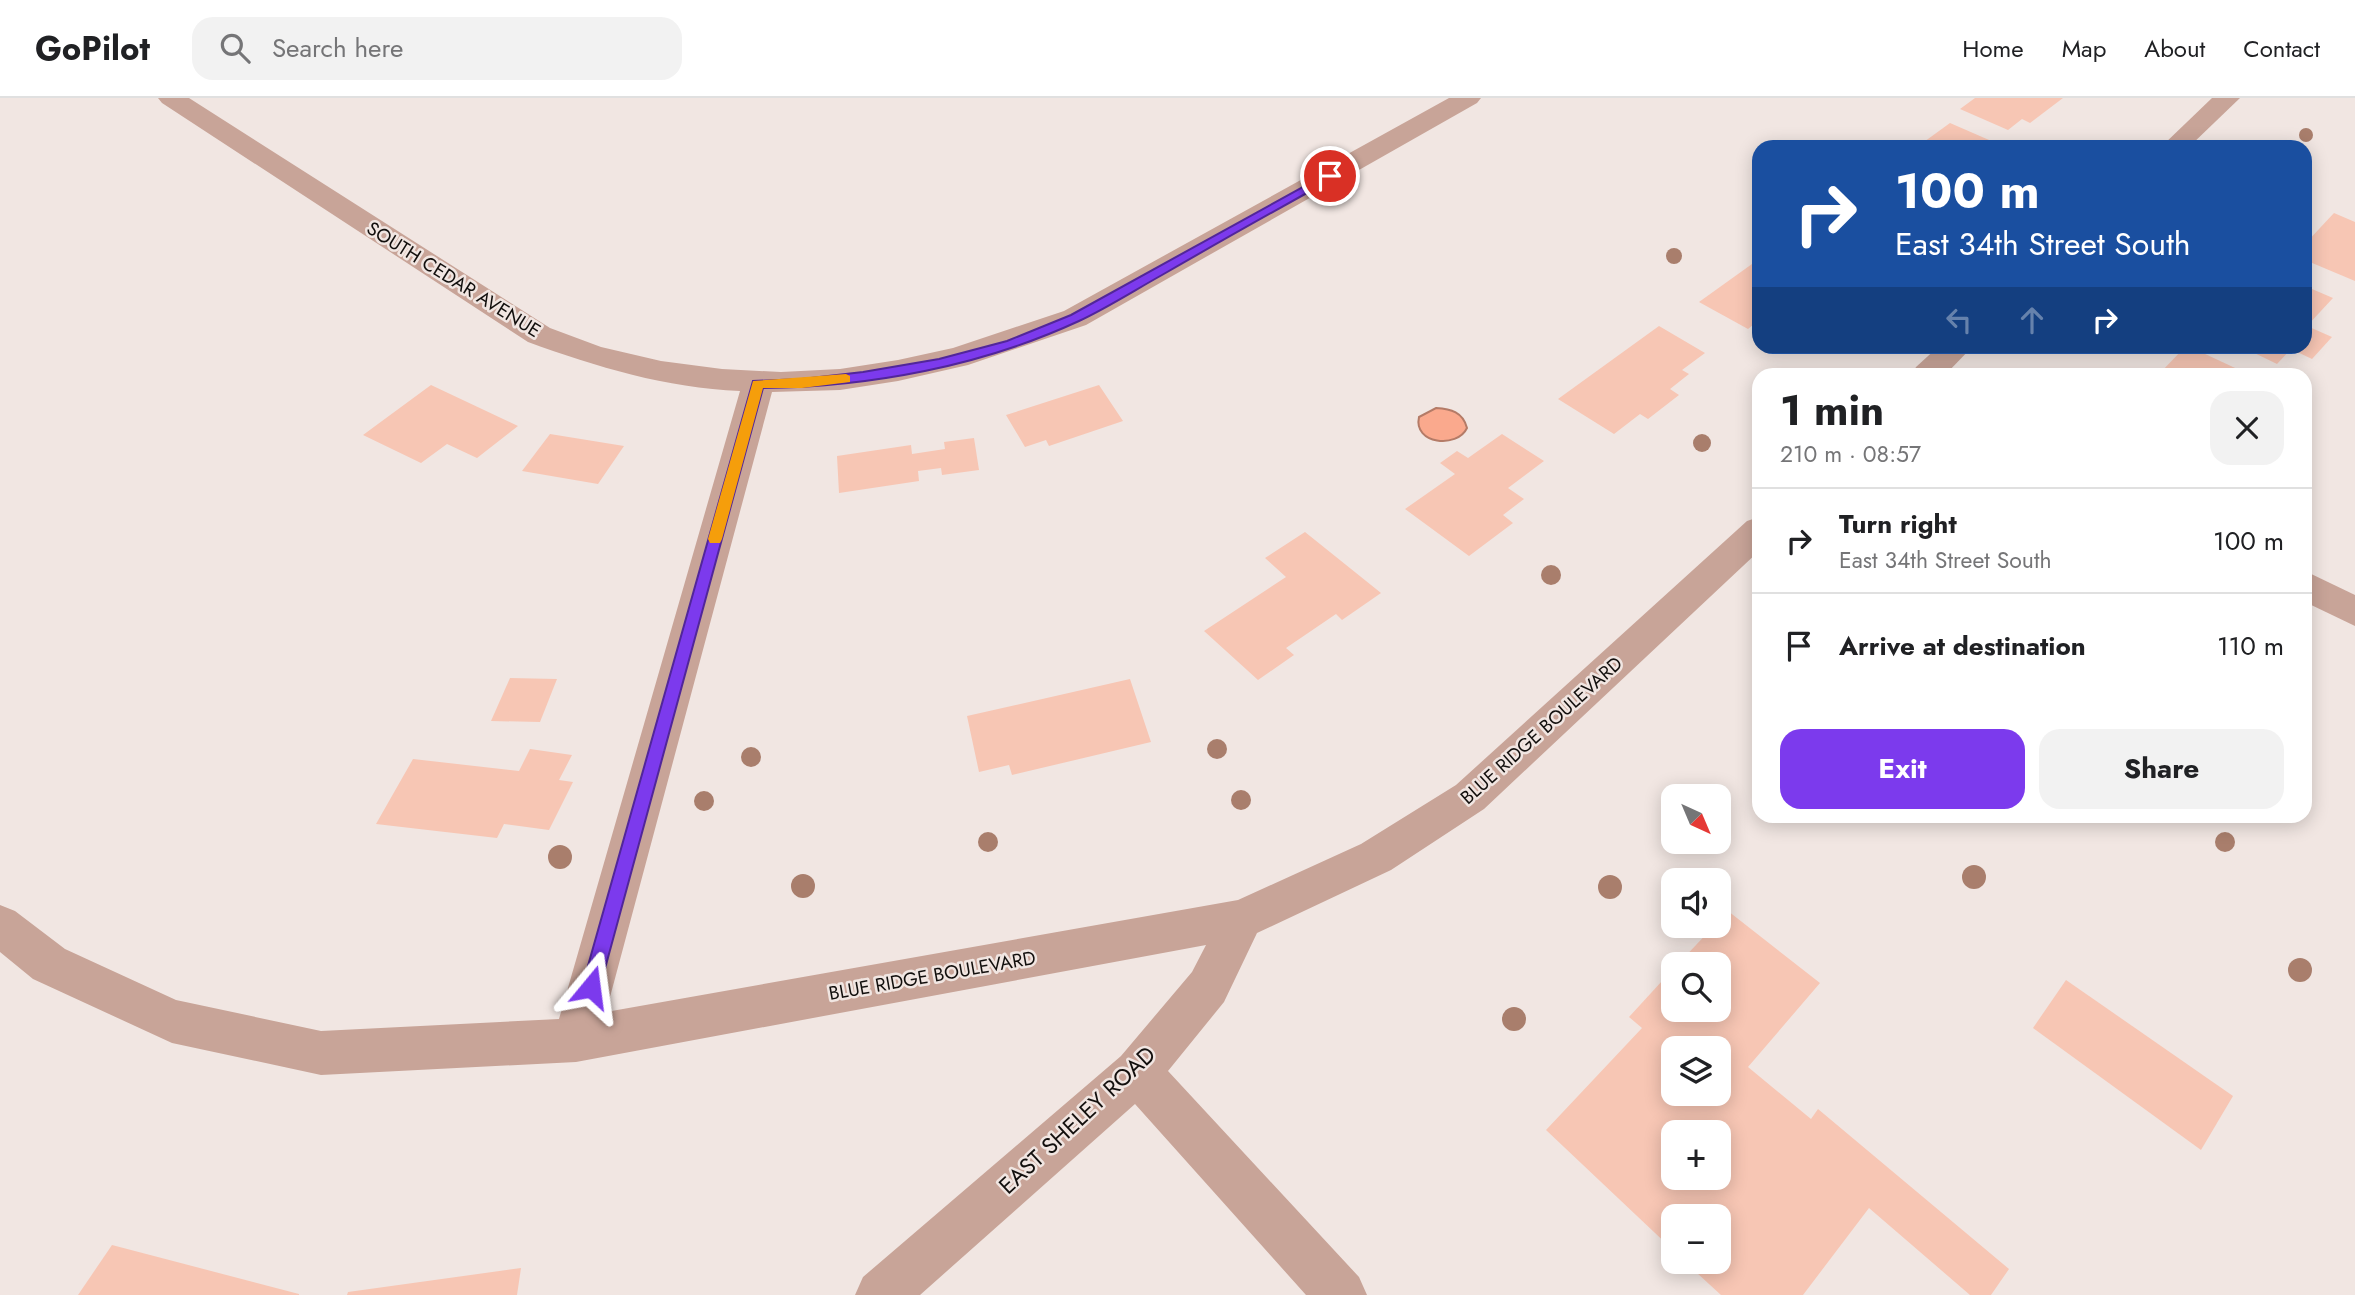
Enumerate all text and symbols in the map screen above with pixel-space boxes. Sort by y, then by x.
search box [192,17,682,80]
text: GoPilot [35,25,150,72]
icon: search [216,29,254,67]
text: Search here [272,29,403,67]
text: Home [1962,31,2024,66]
text: Map [2062,31,2106,66]
text: About [2144,31,2205,66]
text: Contact [2243,31,2320,66]
pin [1300,146,1360,206]
text: 100 m [1895,156,2040,226]
icon: arrive [1311,157,1349,195]
icon: right [1780,168,1871,259]
street label: SOUTH CEDAR AVENUE [361,215,546,344]
text: East 34th Street South [1895,221,2191,267]
icon: left [1940,301,1978,339]
icon: ahead [2013,301,2051,339]
icon: right [2086,301,2124,339]
text: 1 min [1780,380,1884,441]
button: close [2210,391,2284,465]
text: 210 m · 08:57 [1780,437,1921,471]
text: Turn right [1839,505,1957,543]
icon: right [1780,522,1818,560]
text: 100 m [2213,522,2284,560]
text: East 34th Street South [1839,543,2051,577]
icon: arrive [1780,627,1818,665]
text: Arrive at destination [1839,627,2086,665]
text: 110 m [2217,627,2284,665]
street label: BLUE RIDGE BOULEVARD [1454,650,1628,811]
button: Exit [1780,729,2025,809]
button: Share [2039,729,2284,809]
north arrow [1661,784,1731,854]
map controls [1661,784,1731,1274]
button: sound [1661,868,1731,938]
street label: BLUE RIDGE BOULEVARD [827,944,1038,1007]
position arrow [554,950,628,1024]
button: search [1661,952,1731,1022]
button: layers [1661,1036,1731,1106]
street label: EAST SHELEY ROAD [991,1038,1163,1202]
button: + [1661,1120,1731,1190]
button: − [1661,1204,1731,1274]

